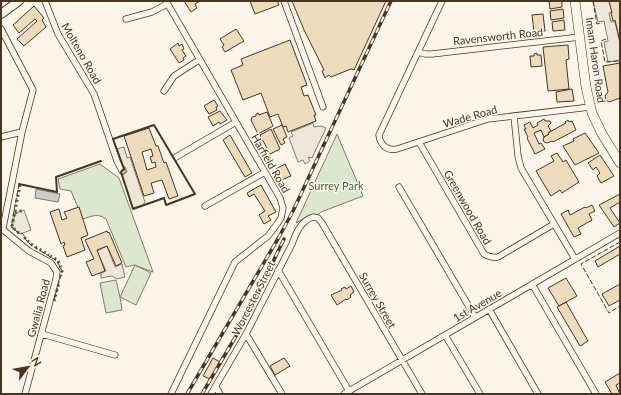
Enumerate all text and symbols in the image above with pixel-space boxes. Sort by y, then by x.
street label: Imam Haron Road [584,16,608,104]
street label: Molteno Road [59,20,105,86]
street label: Ravensworth Road [452,25,544,47]
street label: Wade Road [442,102,498,130]
street label: Harfield Road [249,131,293,195]
street label: Greenwood Road [441,167,495,247]
park label: Surrey Park [308,179,364,192]
street label: Worcester Street [229,259,277,337]
street label: Surrey Street [357,270,399,330]
street label: Gwalia Road [24,277,52,339]
street label: 1st Avenue [450,286,504,324]
north arrow [8,347,48,387]
text: N [29,354,45,368]

